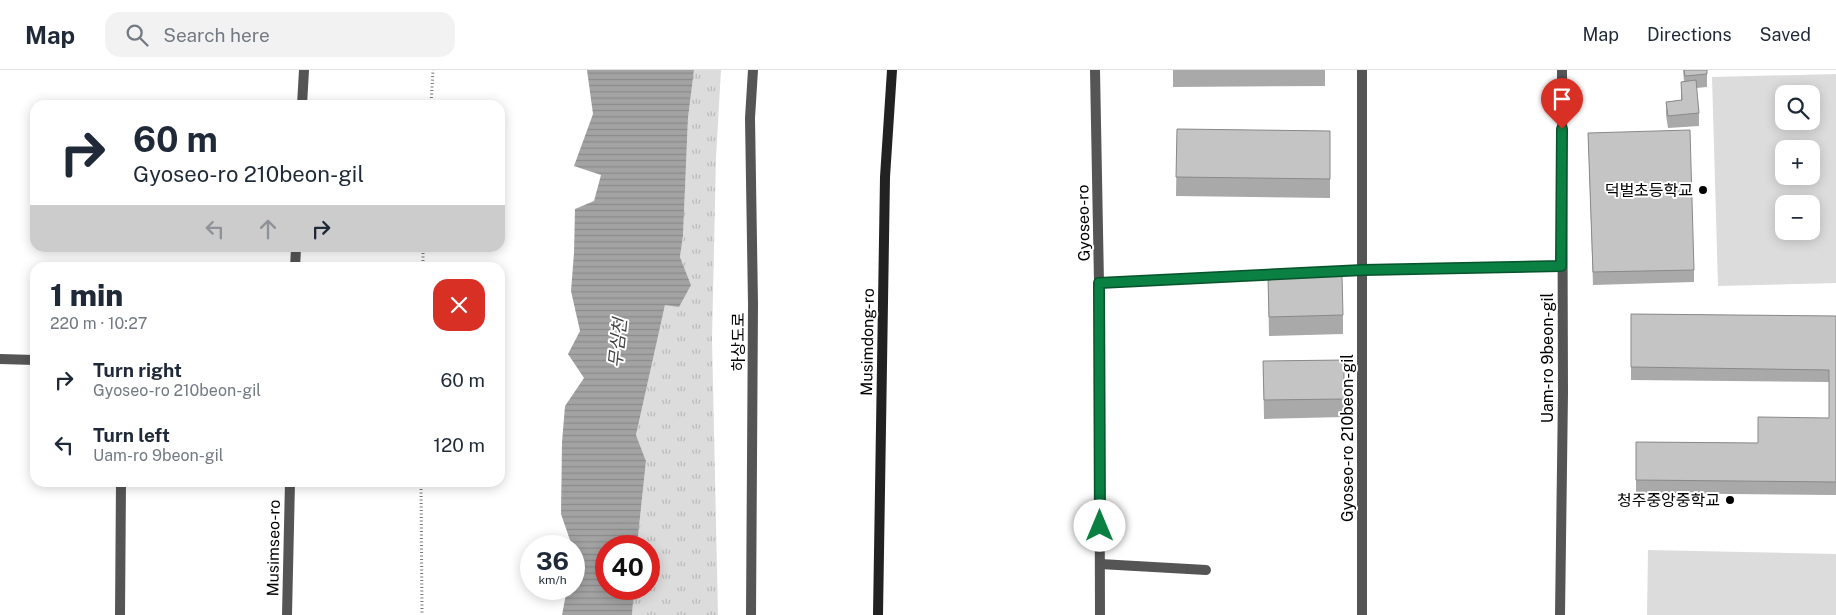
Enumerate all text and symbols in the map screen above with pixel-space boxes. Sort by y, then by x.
search box [105,12,455,57]
text: Map [25,21,75,49]
icon: search [123,21,151,49]
text: Search here [163,24,270,46]
text: Map [1582,24,1619,45]
text: Directions [1647,24,1732,45]
text: Saved [1760,24,1811,45]
pin [1541,78,1583,129]
icon: arrive [1548,85,1576,113]
map controls [1775,85,1820,240]
button: search [1775,85,1820,130]
text: 60 m [133,119,218,160]
icon: right [50,120,115,185]
button: + [1775,140,1820,185]
text: Gyoseo-ro 210beon-gil [133,161,364,187]
place label: 덕벌초등학교 [1605,181,1693,200]
street label: Gyoseo-ro [1073,184,1094,262]
marker: 덕벌초등학교 [1697,184,1709,196]
button: − [1775,195,1820,240]
icon: left [201,215,229,243]
icon: ahead [254,215,282,243]
icon: right [307,215,335,243]
text: 1 min [50,277,123,313]
button: close [433,279,485,331]
street label: Musimdong-ro [857,288,878,396]
street label: Uam-ro 9beon-gil [1538,293,1557,423]
street label: 하상도로 [729,312,748,371]
text: 220 m · 10:27 [50,314,147,333]
water label: 무심천 [604,315,631,369]
street label: Gyoseo-ro 210beon-gil [1338,354,1357,522]
text: Turn right [93,359,182,381]
icon: right [50,366,78,394]
text: 60 m [441,369,485,391]
text: Gyoseo-ro 210beon-gil [93,381,261,400]
text: Turn left [93,424,170,446]
icon: left [50,431,78,459]
text: 120 m [433,434,485,456]
text: Uam-ro 9beon-gil [93,446,224,465]
place label: 청주중앙중학교 [1617,491,1720,510]
marker: 청주중앙중학교 [1724,494,1736,506]
street label: Musimseo-ro [263,499,284,597]
position arrow [1073,499,1125,551]
speed limit sign: 40 [595,535,660,600]
text: 36 [536,546,569,576]
text: km/h [538,573,567,587]

